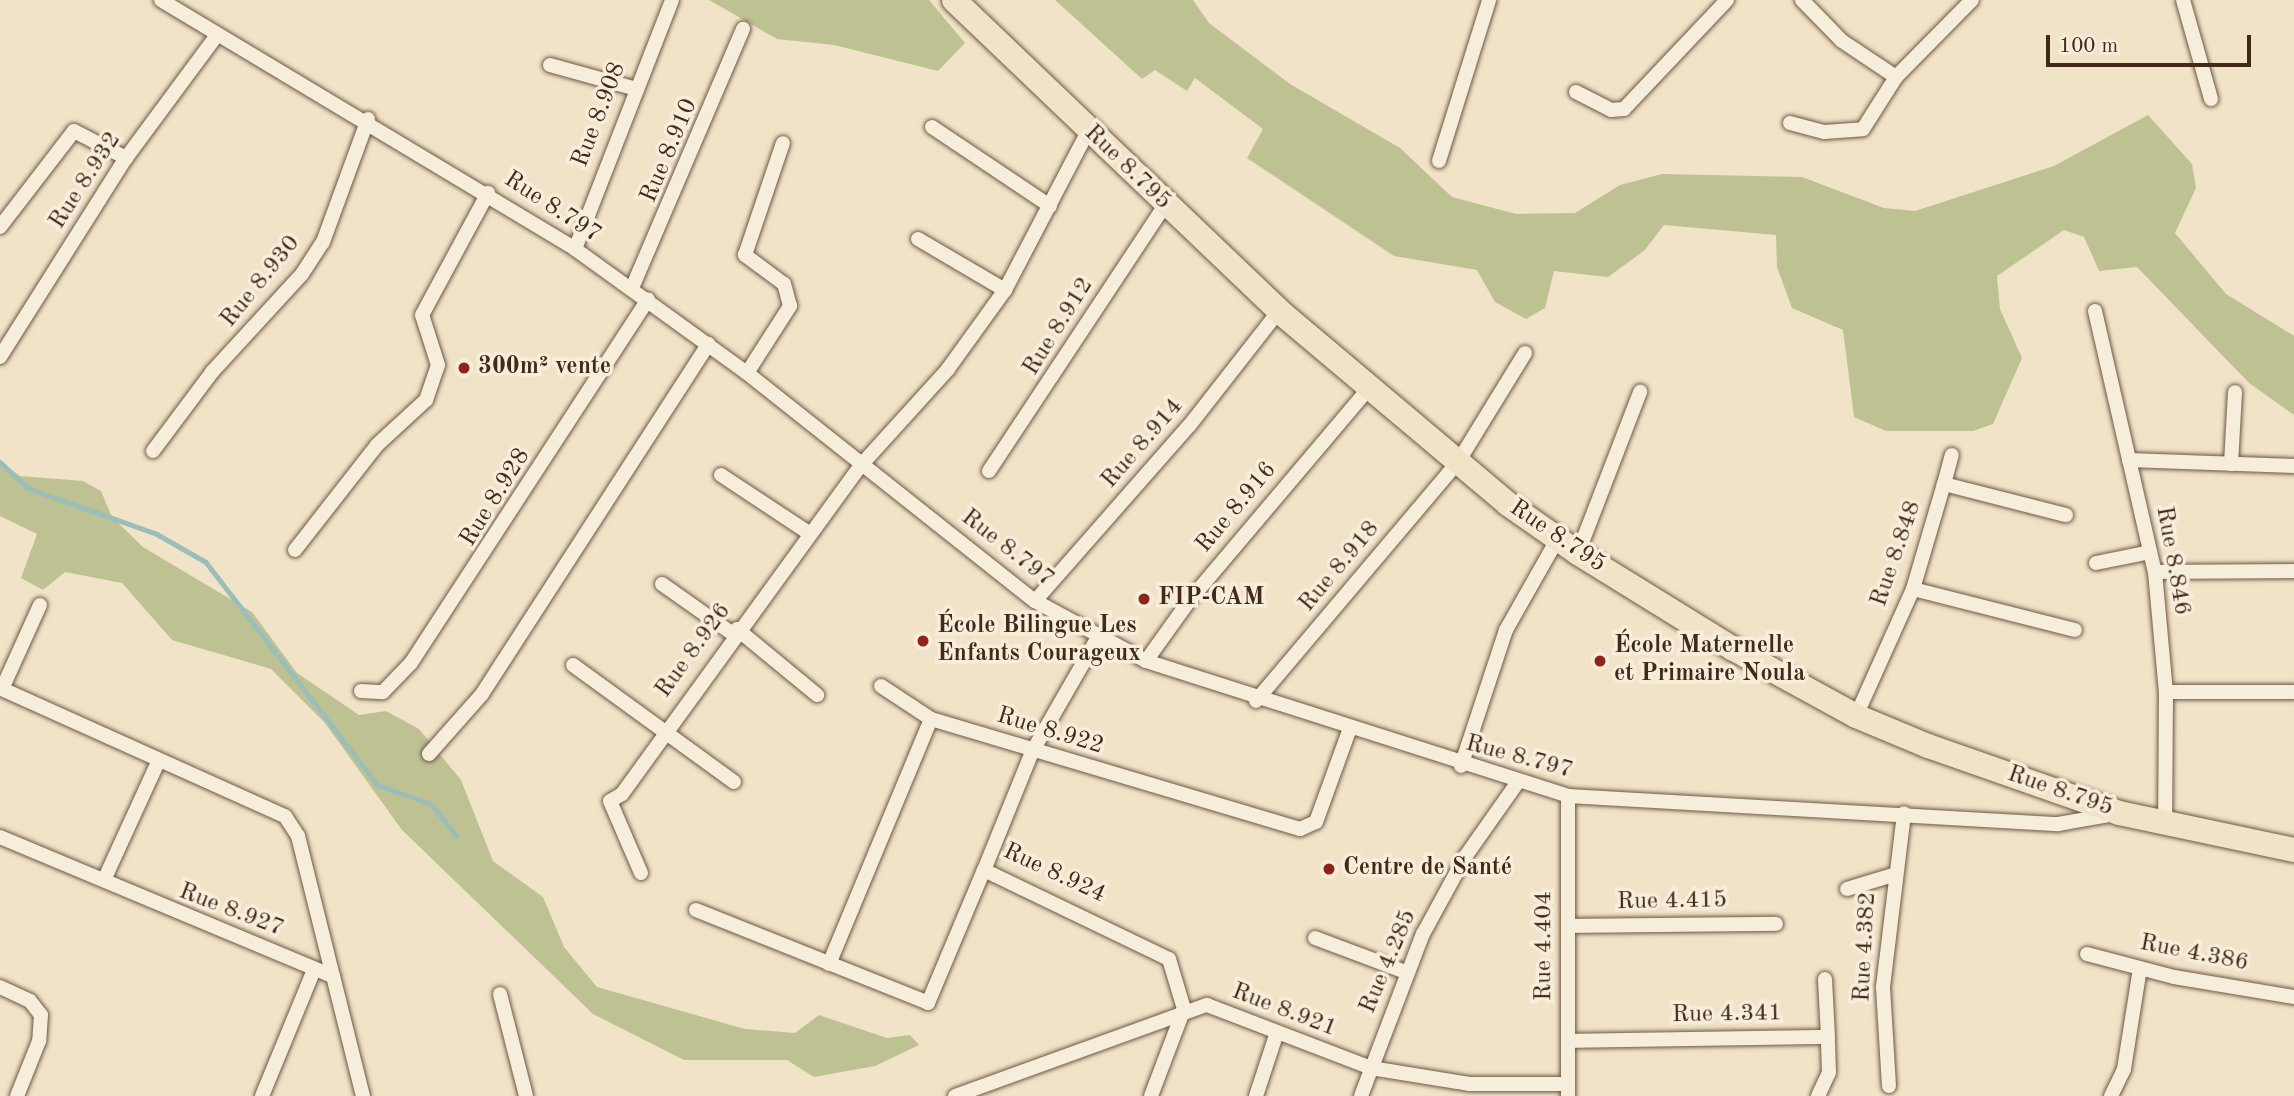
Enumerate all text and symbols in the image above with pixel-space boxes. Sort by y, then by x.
scale bar [2049,21,2254,65]
text: 100 m [2059,36,2118,57]
street label: Rue 8.908 [567,58,633,172]
street label: Rue 8.910 [635,95,705,207]
street label: Rue 8.795 [1077,119,1177,217]
street label: Rue 8.932 [44,127,128,235]
street label: Rue 8.797 [498,166,606,250]
street label: Rue 8.930 [215,230,307,334]
street label: Rue 8.912 [1018,273,1100,381]
place label: 300m² vente [478,354,611,382]
marker: 300m² vente [456,360,472,376]
street label: Rue 8.914 [1096,393,1190,495]
street label: Rue 8.928 [455,444,537,552]
street label: Rue 8.916 [1191,457,1283,559]
street label: Rue 8.795 [1503,494,1611,580]
street label: Rue 8.848 [1865,497,1929,611]
street label: Rue 8.797 [955,504,1059,594]
street label: Rue 8.846 [2148,504,2196,618]
street label: Rue 8.918 [1294,516,1386,618]
place label: FIP-CAM [1158,585,1264,613]
marker: FIP-CAM [1136,591,1152,607]
street label: Rue 8.926 [650,598,738,704]
place label: École Bilingue Les Enfants Courageux [937,613,1141,669]
marker: École Bilingue Les Enfants Courageux [915,633,931,649]
place label: École Maternelle et Primaire Noula [1614,633,1805,689]
marker: École Maternelle et Primaire Noula [1592,653,1608,669]
street label: Rue 8.922 [993,702,1107,762]
street label: Rue 8.797 [1462,730,1576,786]
street label: Rue 8.795 [2003,760,2117,824]
street label: Rue 8.924 [998,838,1110,910]
place label: Centre de Santé [1343,855,1512,883]
marker: Centre de Santé [1321,861,1337,877]
street label: Rue 8.927 [174,878,288,944]
street label: Rue 4.415 [1617,887,1727,917]
street label: Rue 4.404 [1531,891,1559,1001]
street label: Rue 4.382 [1849,891,1883,1003]
street label: Rue 4.285 [1354,906,1424,1018]
street label: Rue 4.386 [2137,929,2251,979]
street label: Rue 8.921 [1227,978,1341,1044]
street label: Rue 4.341 [1672,1000,1782,1030]

